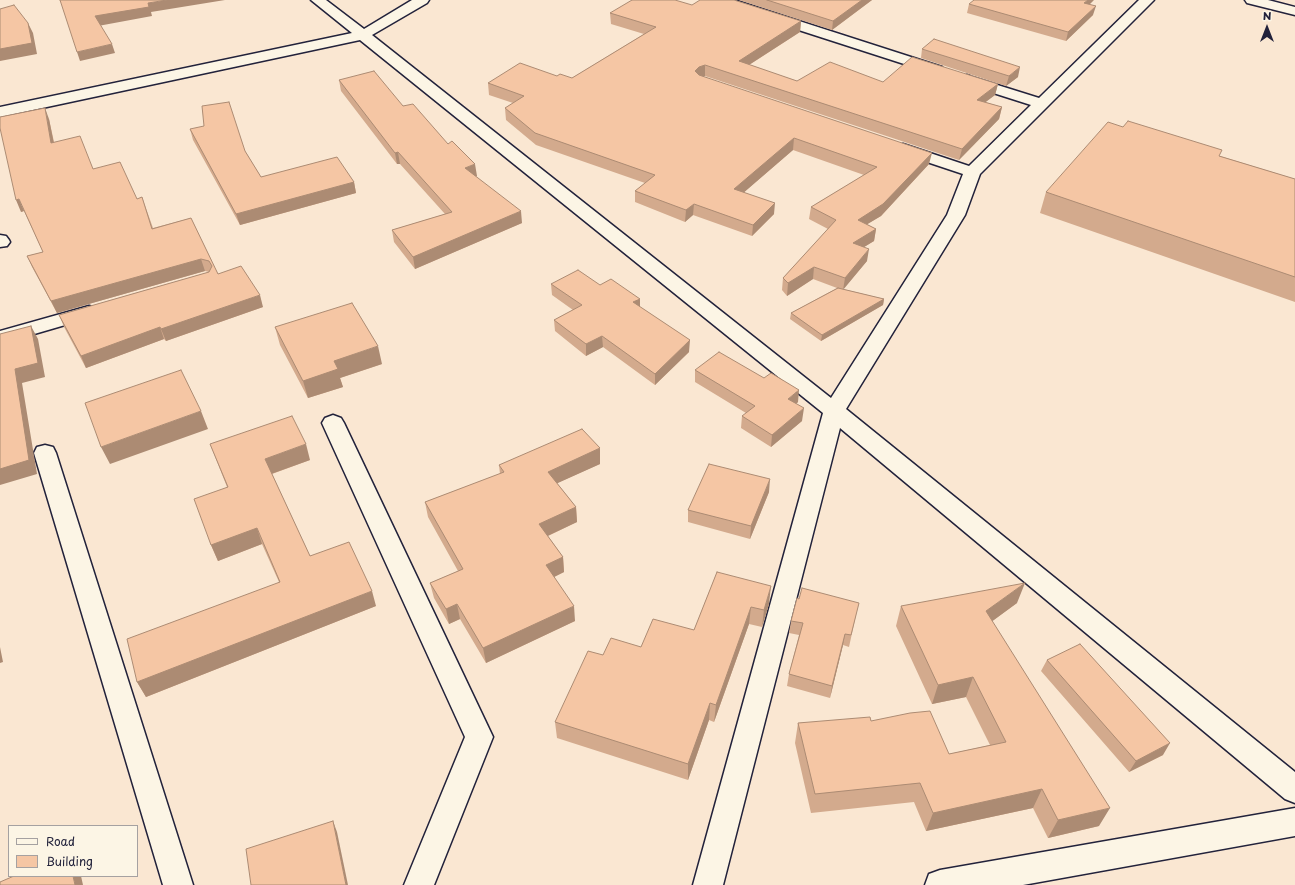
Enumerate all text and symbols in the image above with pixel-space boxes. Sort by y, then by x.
text: N [1263,7,1271,24]
north arrow [1247,8,1287,48]
legend [8,825,138,877]
text: Road [46,832,75,850]
text: Building [46,852,93,870]

